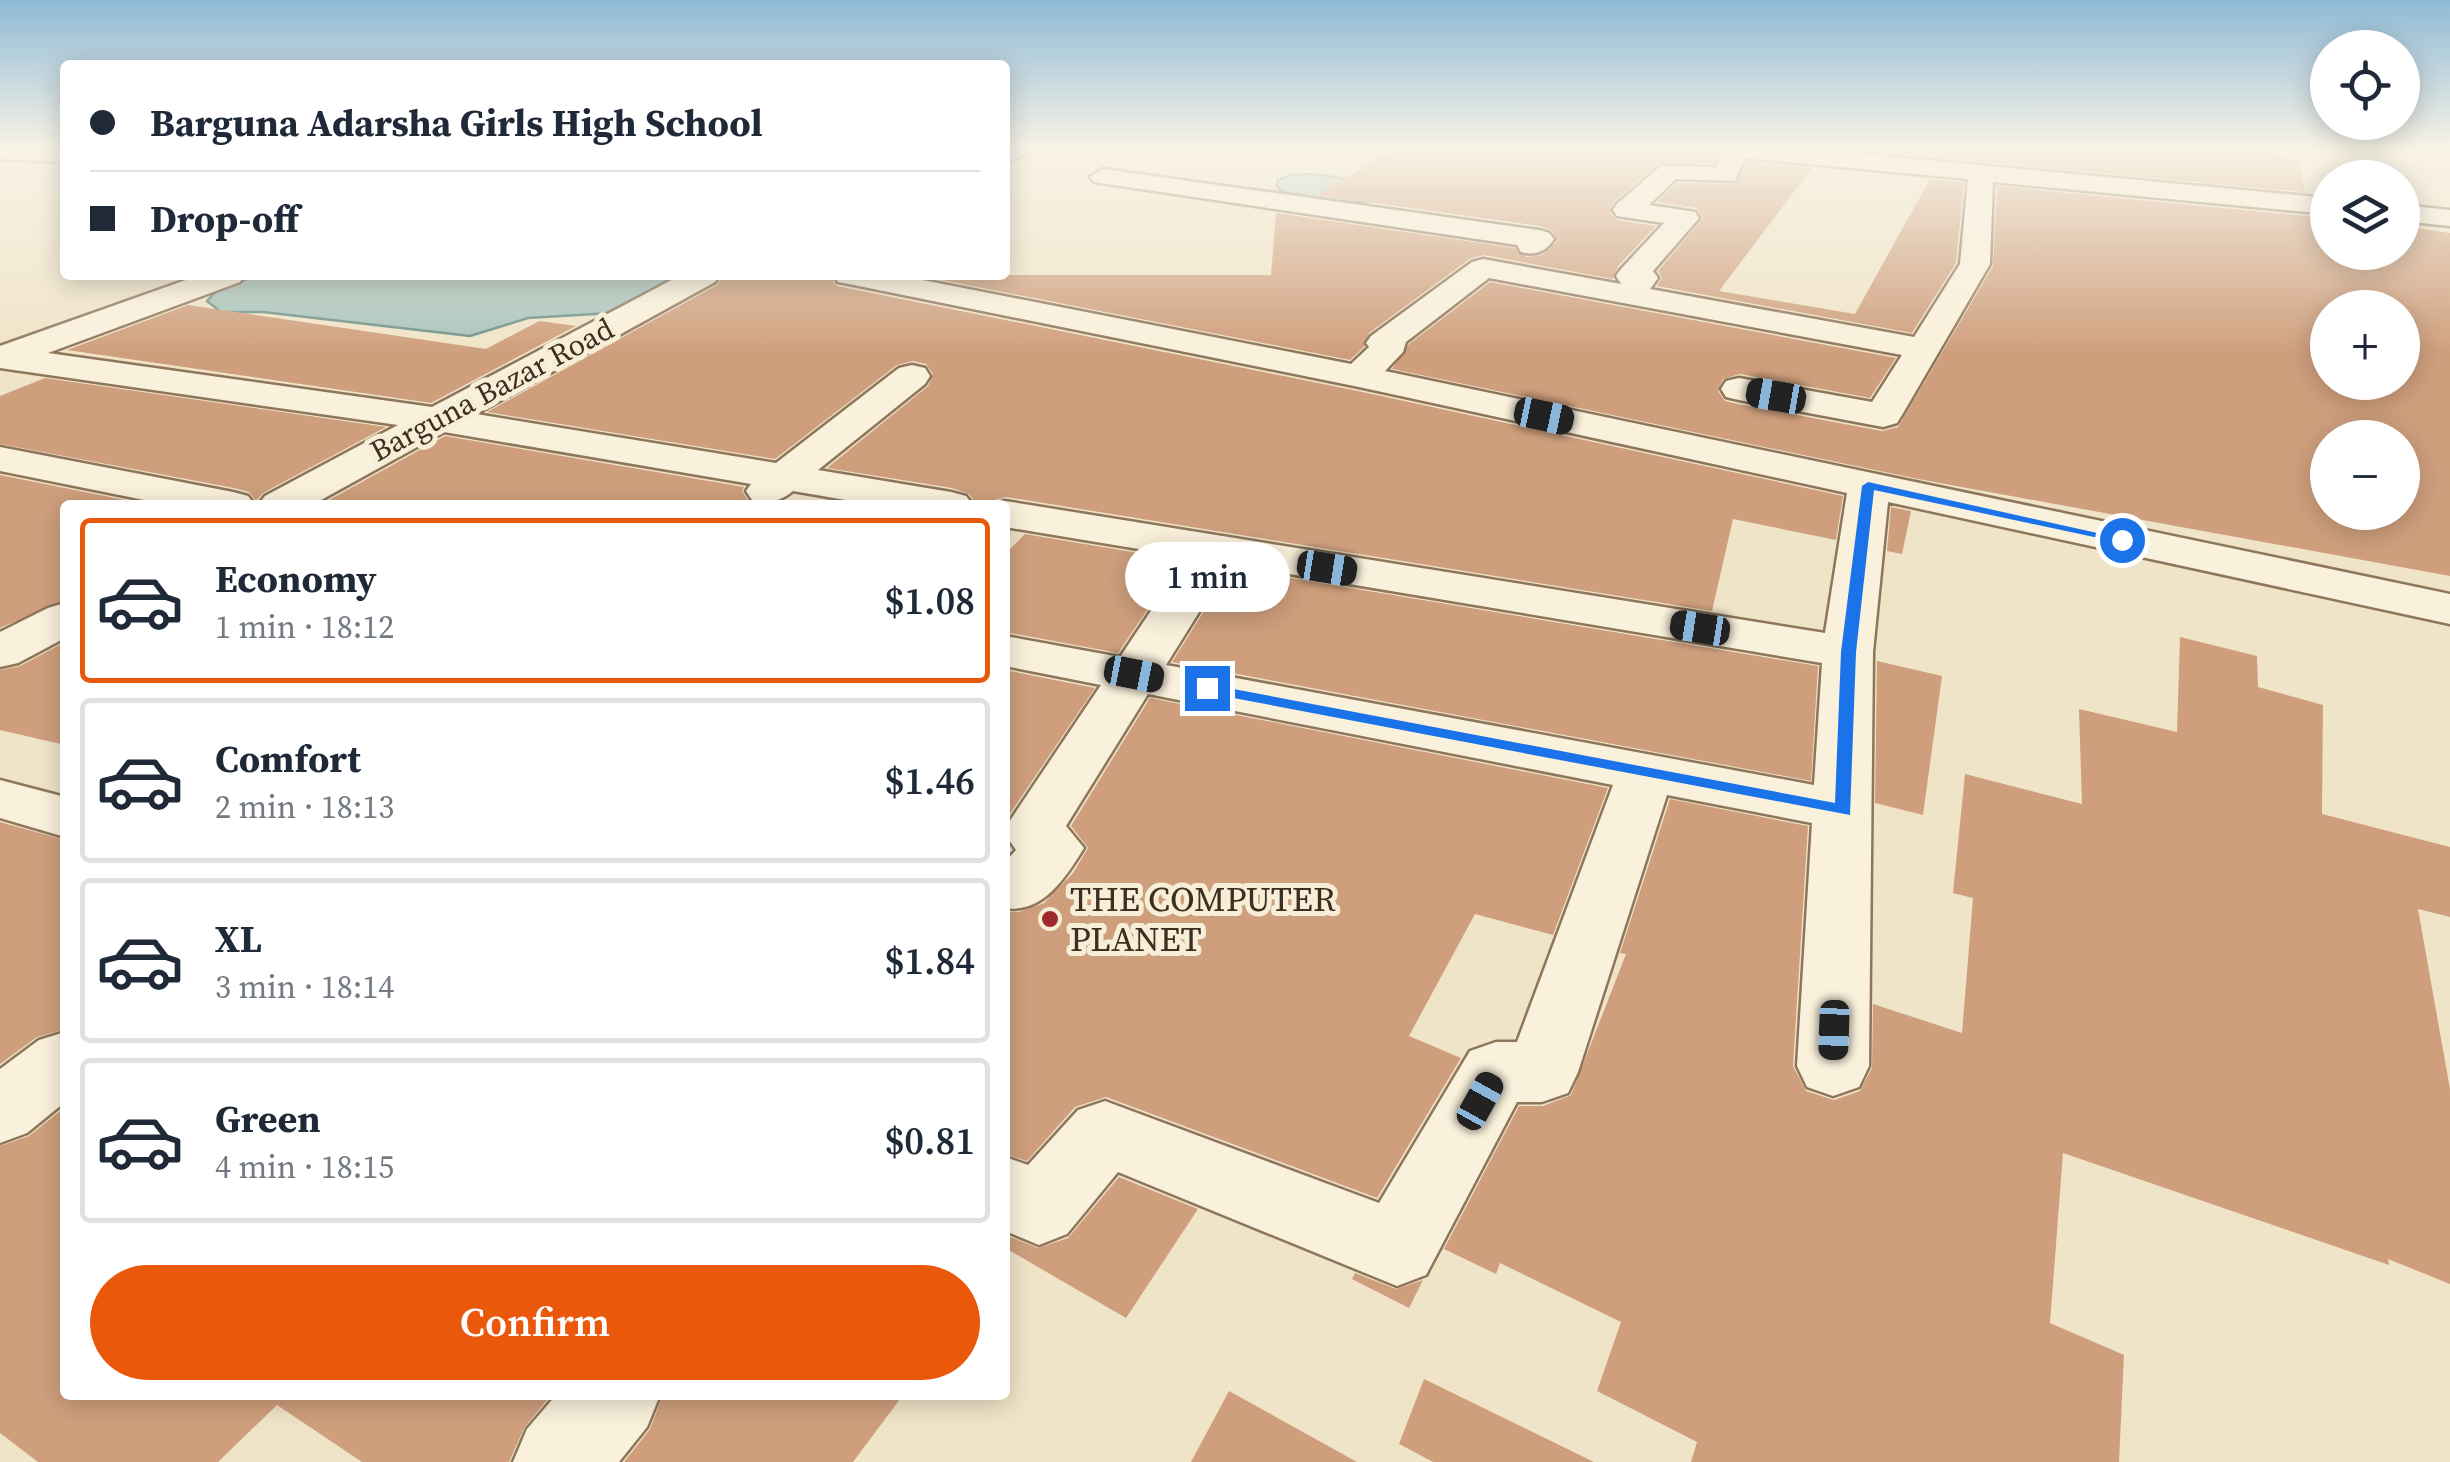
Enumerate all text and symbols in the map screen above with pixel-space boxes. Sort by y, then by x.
map controls [2310,30,2420,530]
button: locate [2310,30,2420,140]
text: Barguna Adarsha Girls High School [150,97,763,149]
button: layers [2310,160,2420,270]
text: Drop-off [150,193,299,245]
button: + [2310,290,2420,400]
street label: Barguna Bazar Road [363,308,621,471]
car [1744,376,1808,416]
car [1512,395,1576,437]
button: − [2310,420,2420,530]
route start [2100,518,2145,563]
callout: 1 min [1124,543,1290,613]
car [1295,548,1359,588]
text: Economy [215,553,377,605]
text: 1 min [1166,555,1249,599]
icon: car [95,556,185,646]
text: $1.08 [885,575,975,627]
text: 1 min · 18:12 [215,605,394,649]
car [1668,608,1732,648]
car [1102,654,1166,694]
route end [1185,666,1230,711]
text: Comfort [215,733,361,785]
icon: car [95,736,185,826]
text: $1.46 [885,755,975,807]
text: 2 min · 18:13 [215,785,394,829]
place label: THE COMPUTER PLANET [1070,875,1336,963]
marker: THE COMPUTER PLANET [1039,908,1061,930]
text: XL [215,913,262,965]
icon: car [95,916,185,1006]
text: $1.84 [885,935,975,987]
text: 3 min · 18:14 [215,965,394,1009]
car [1818,999,1850,1061]
car [1452,1067,1508,1135]
text: Green [215,1093,321,1145]
icon: car [95,1096,185,1186]
text: $0.81 [885,1115,975,1167]
text: 4 min · 18:15 [215,1145,394,1189]
button: Confirm [90,1265,980,1380]

